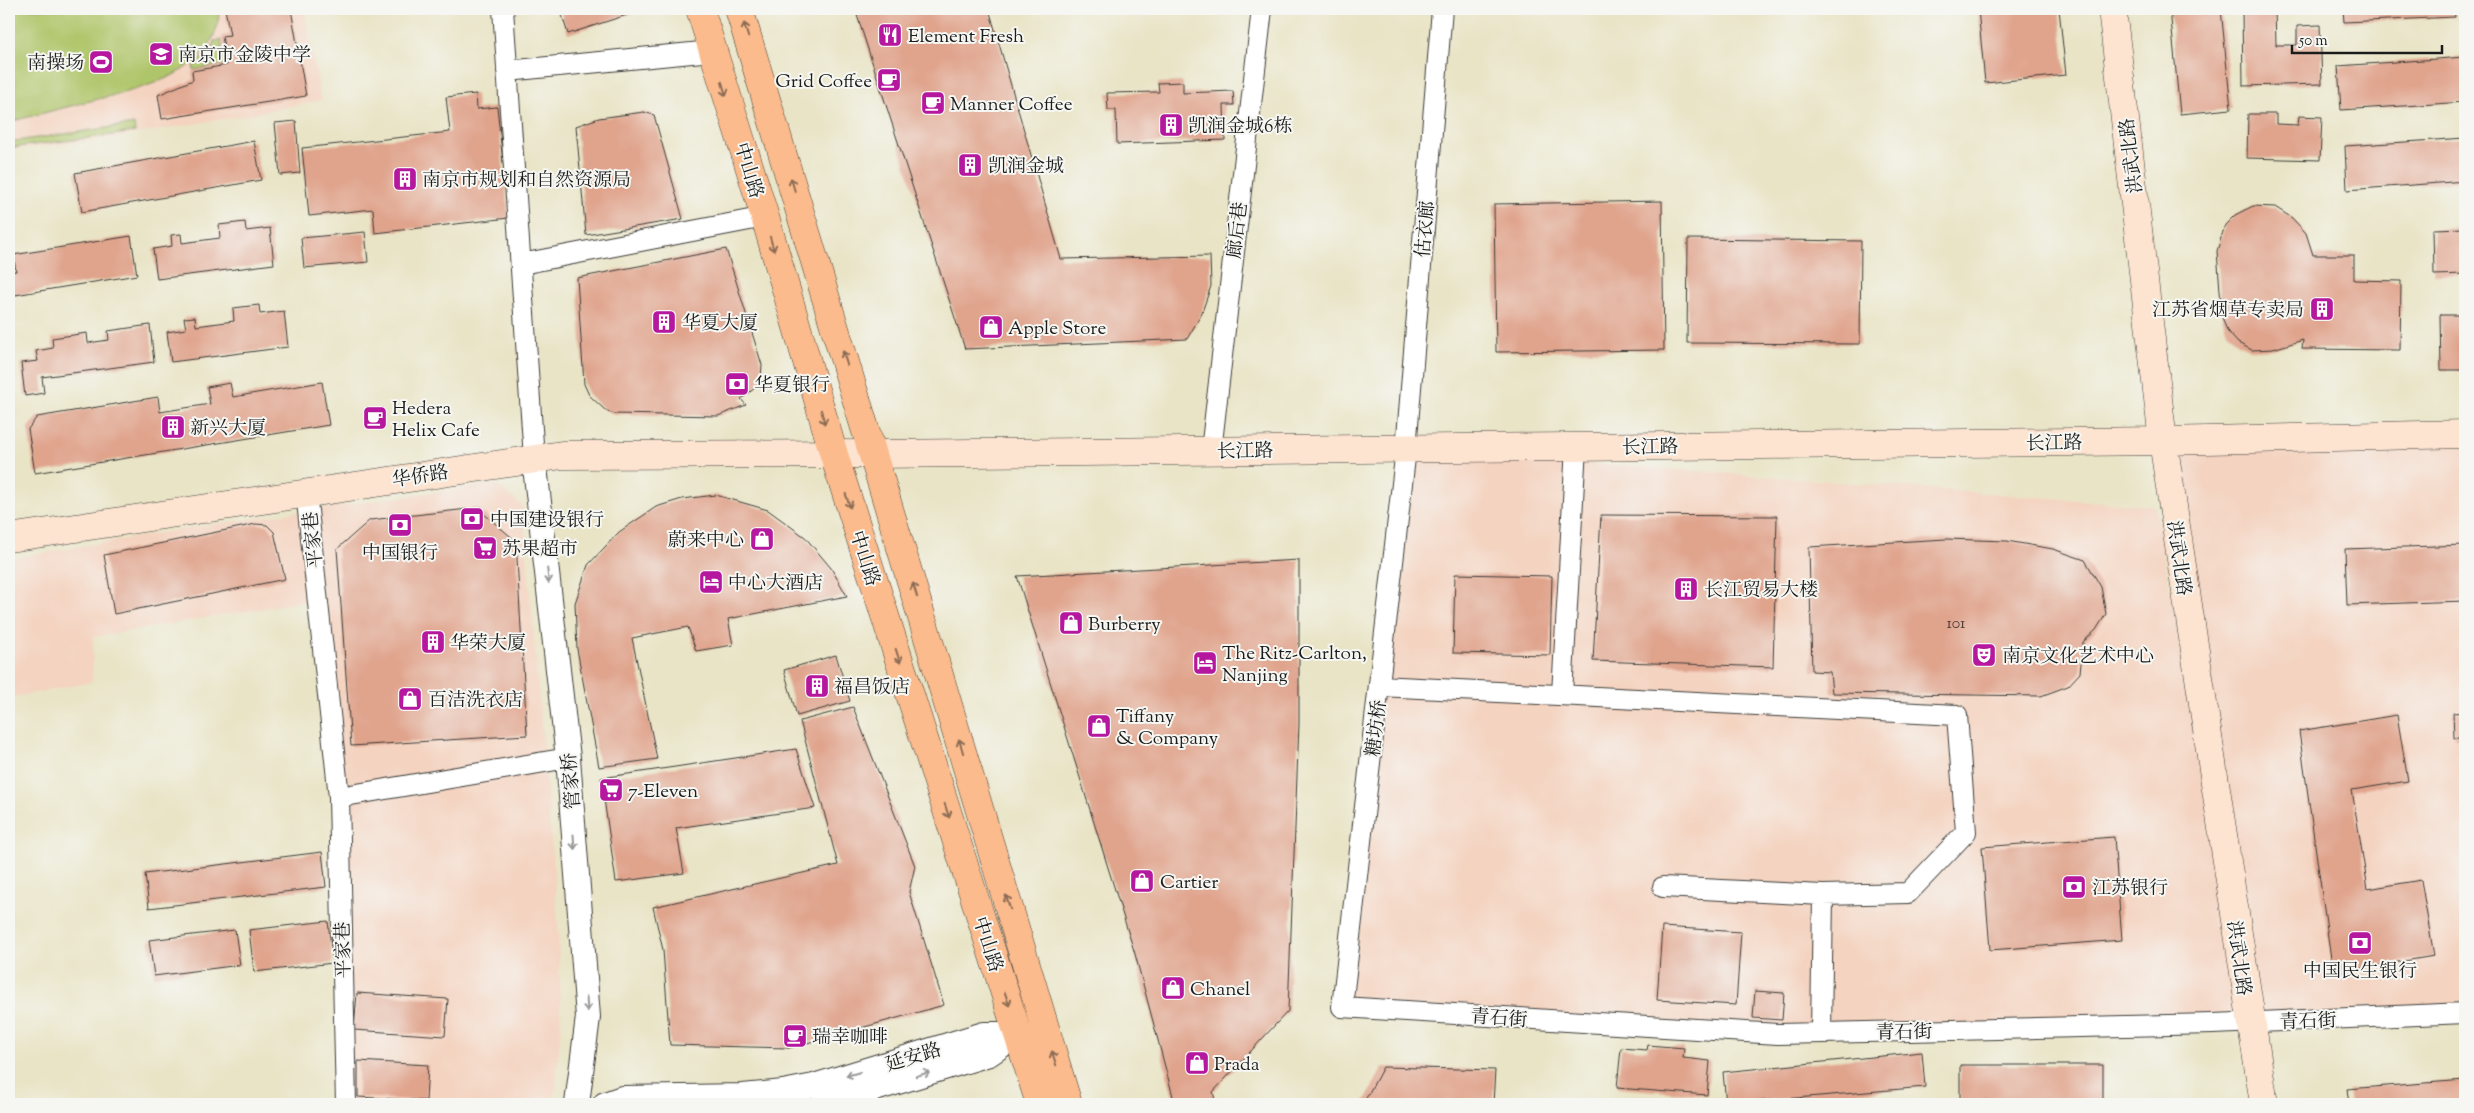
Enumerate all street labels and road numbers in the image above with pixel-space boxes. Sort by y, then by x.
street label: 洪武北路 [2114,116,2151,195]
street label: 中山路 [726,140,769,202]
street label: 廊后巷 [1222,200,1255,260]
street label: 估衣廊 [1411,200,1442,259]
street label: 长江路 [2025,431,2083,458]
street label: 长江路 [1621,435,1679,462]
street label: 长江路 [1216,439,1274,466]
street label: 华侨路 [390,460,451,495]
street label: 平家巷 [298,510,331,570]
street label: 洪武北路 [2159,519,2196,598]
street label: 中山路 [842,527,885,590]
street label: 糖坊桥 [1361,698,1394,758]
street label: 管家桥 [557,751,588,810]
street label: 中山路 [965,913,1008,976]
street label: 洪武北路 [2219,919,2256,998]
street label: 平家巷 [331,921,358,979]
street label: 青石街 [1469,1004,1528,1035]
street label: 青石街 [2279,1008,2337,1037]
street label: 青石街 [1875,1020,1933,1047]
street label: 延安路 [883,1037,945,1080]

